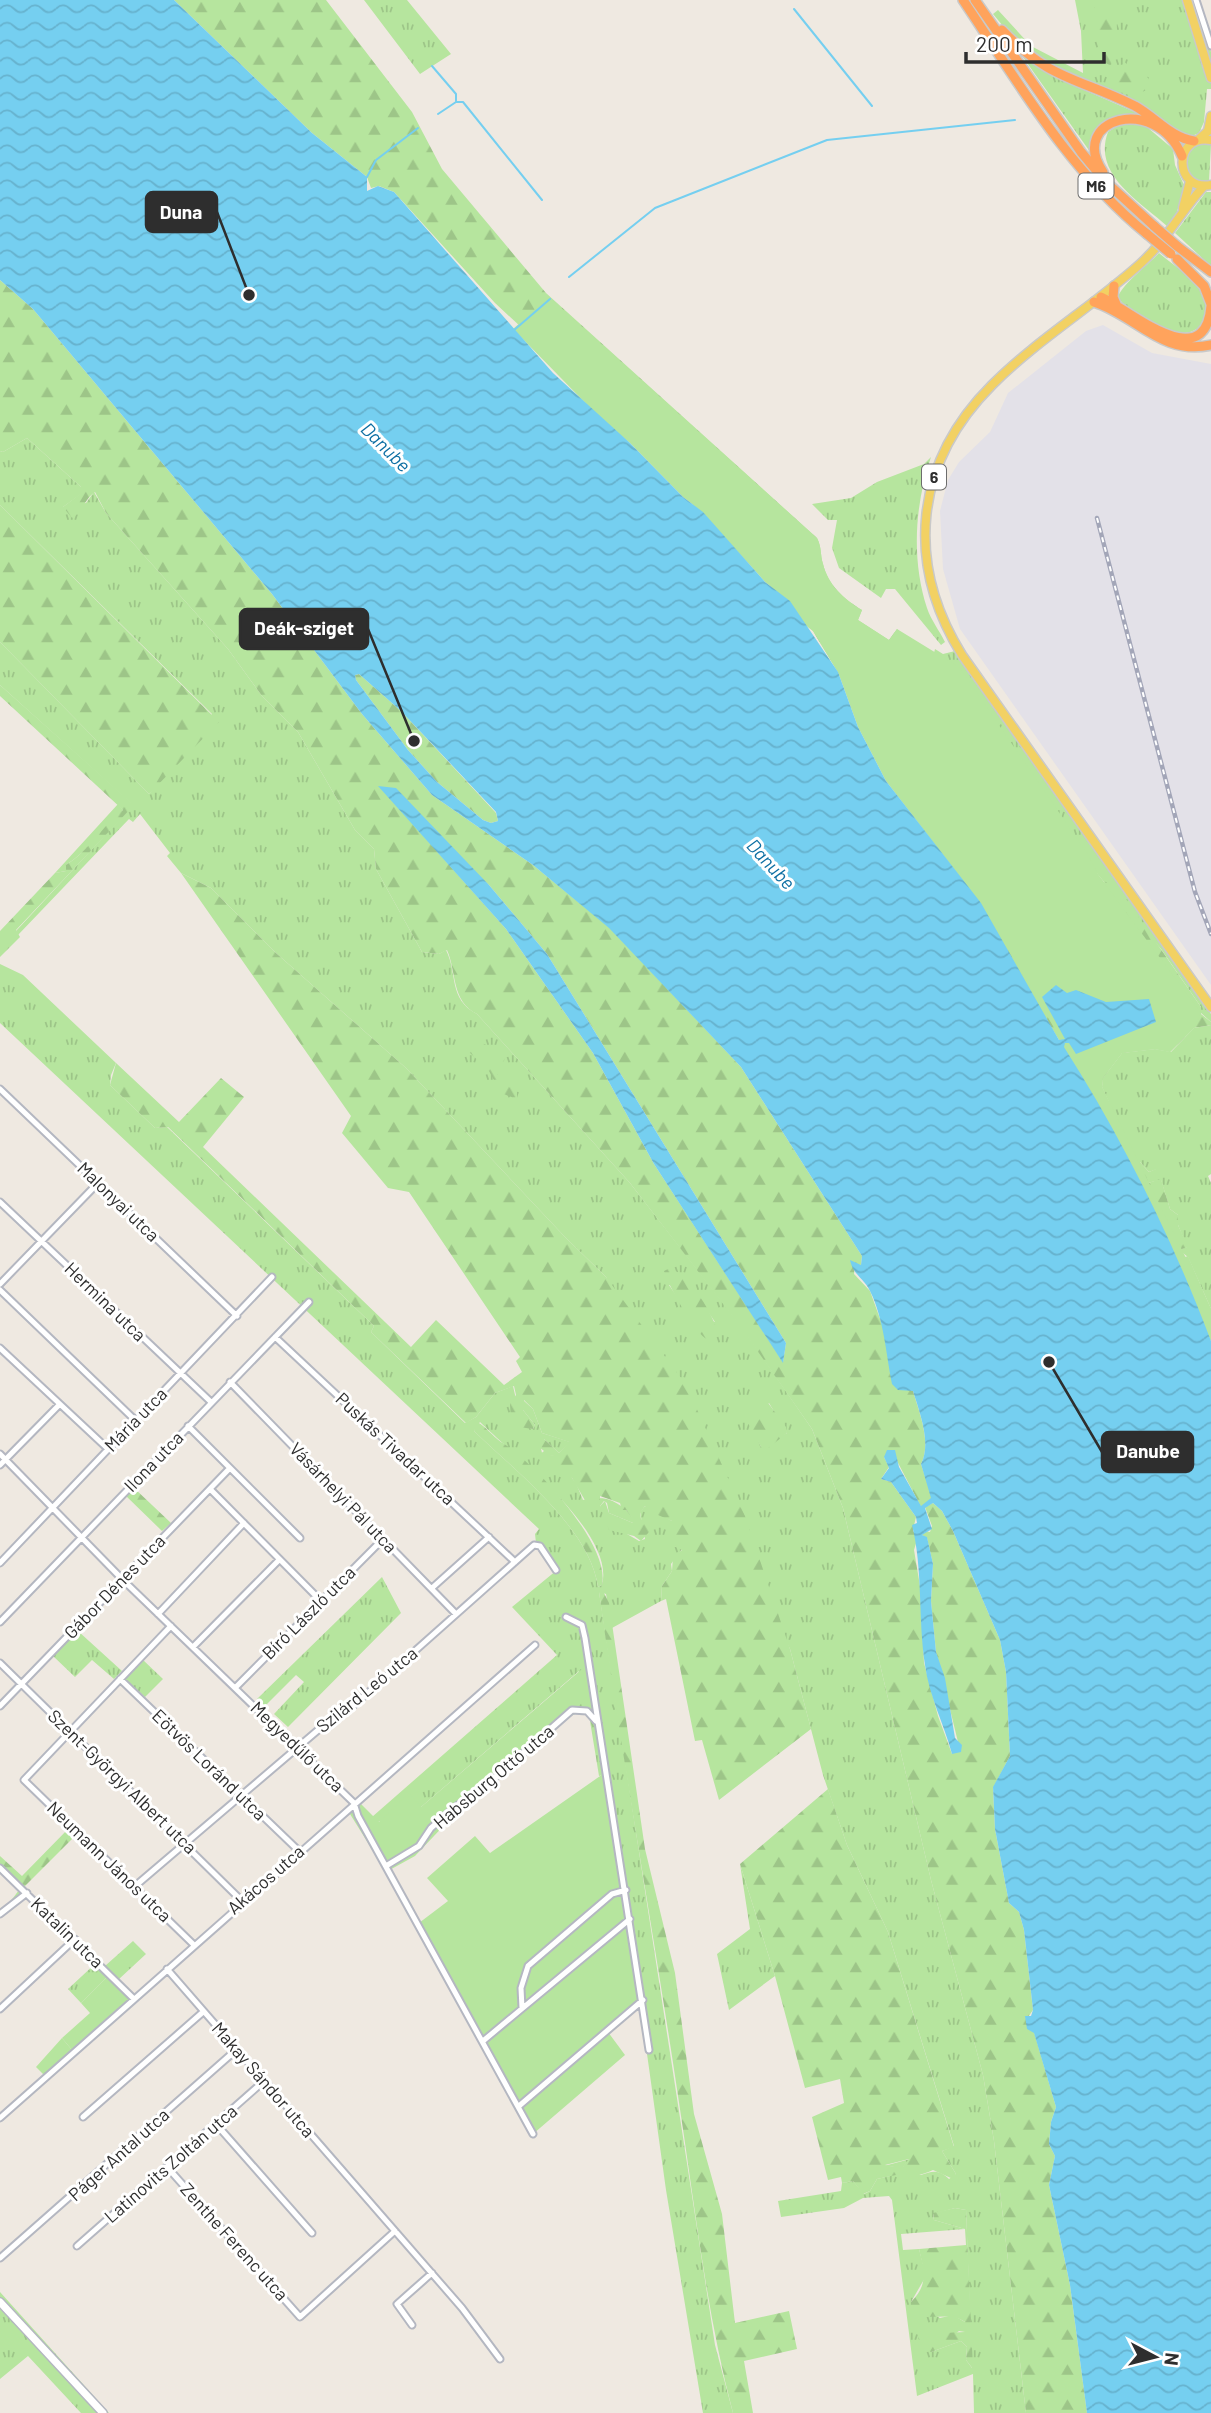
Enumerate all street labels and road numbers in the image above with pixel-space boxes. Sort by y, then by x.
road number: M6 [1078,174,1114,198]
road number: 6 [922,464,946,490]
street label: Malonyai utca [73,1157,164,1246]
street label: Hermina utca [61,1257,151,1345]
street label: Mária utca [99,1383,171,1456]
street label: Puskás Tivadar utca [331,1387,460,1509]
street label: Ilona utca [119,1426,187,1496]
street label: Vásárhelyi Pál utca [285,1437,402,1557]
street label: Gábor Dénes utca [59,1530,170,1643]
street label: Bíró László utca [257,1561,359,1663]
street label: Szilárd Leó utca [311,1642,421,1737]
street label: Megyedűlő utca [246,1696,349,1796]
street label: Eötvös Loránd utca [148,1704,271,1824]
street label: Szent-Györgyi Albert utca [44,1705,202,1858]
street label: Habsburg Ottó utca [429,1720,558,1833]
street label: Neumann János utca [43,1796,176,1926]
street label: Akácos utca [222,1840,308,1919]
street label: Katalin utca [27,1892,109,1972]
street label: Makay Sándor utca [208,2017,320,2141]
street label: Latinovits Zoltán utca [99,2100,241,2227]
street label: Páger Antal utca [63,2103,173,2205]
street label: Zenthe Ferenc utca [176,2178,293,2305]

